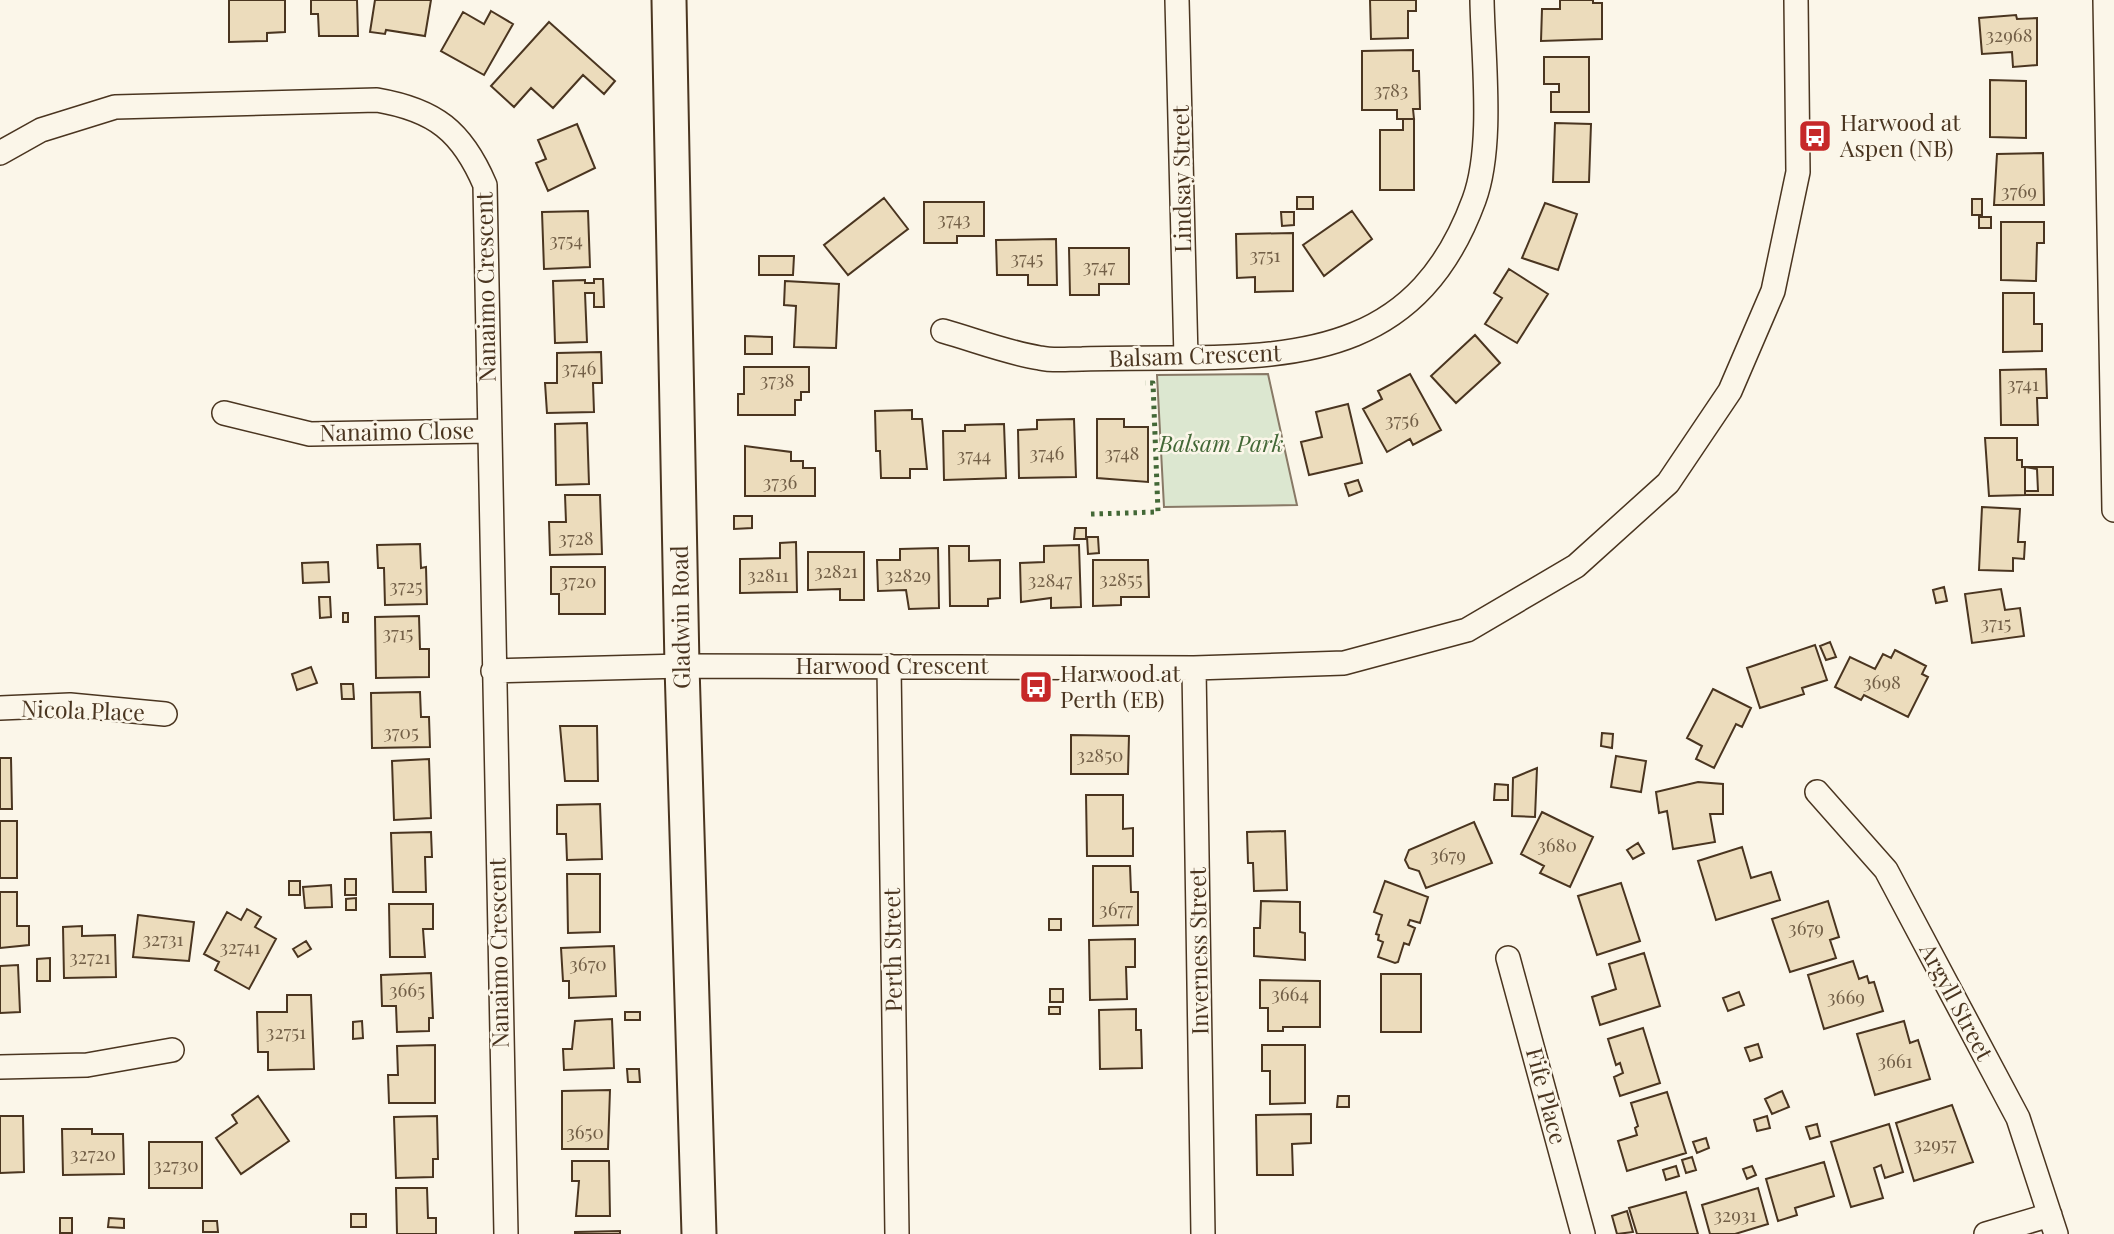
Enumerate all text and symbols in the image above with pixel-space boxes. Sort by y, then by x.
house number: 32968 [1985,21,2033,47]
house number: 3783 [1374,76,1408,102]
street label: Lindsay Street [1164,104,1197,253]
place label: Harwood at Aspen (NB) [1839,106,1961,163]
bus stop icon: Harwood at Aspen (NB) [1796,117,1834,155]
house number: 3769 [2001,177,2037,203]
street label: Nanaimo Crescent [467,191,502,382]
house number: 3743 [937,205,971,231]
house number: 3754 [549,226,583,252]
house number: 3751 [1249,241,1281,267]
house number: 3745 [1011,244,1044,270]
house number: 3747 [1083,252,1116,278]
street label: Balsam Crescent [1108,336,1283,373]
house number: 3746 [562,354,597,380]
house number: 3738 [760,366,794,392]
house number: 3741 [2007,370,2039,396]
house number: 3756 [1385,406,1419,432]
street label: Nanaimo Close [319,414,475,447]
park label: Balsam Park [1157,427,1284,458]
house number: 3746 [1030,439,1065,465]
house number: 3748 [1105,439,1139,465]
house number: 3744 [957,441,991,467]
house number: 3736 [763,468,798,494]
house number: 3728 [558,524,594,550]
street label: Gladwin Road [663,545,696,689]
house number: 32821 [814,557,858,583]
house number: 32811 [747,561,789,587]
house number: 32829 [885,561,931,587]
house number: 32855 [1099,565,1143,591]
house number: 32847 [1028,566,1072,592]
house number: 3720 [560,567,596,593]
house number: 3725 [389,572,423,598]
house number: 3715 [1981,609,2012,635]
house number: 3715 [383,619,414,645]
street label: Harwood Crescent [796,649,989,680]
place label: Harwood at Perth (EB) [1060,657,1181,714]
bus stop icon: Harwood at Perth (EB) [1017,668,1055,706]
house number: 3698 [1863,668,1901,694]
street label: Nicola Place [21,692,145,727]
house number: 3705 [383,718,419,744]
house number: 32850 [1077,741,1123,767]
house number: 3680 [1537,831,1577,857]
house number: 3679 [1430,841,1466,867]
street label: Nanaimo Crescent [480,857,515,1048]
street label: Inverness Street [1181,866,1214,1035]
street label: Perth Street [875,887,908,1012]
house number: 3677 [1099,895,1133,921]
house number: 3679 [1788,914,1824,940]
house number: 32731 [143,925,183,951]
house number: 32741 [219,933,261,959]
street label: Argyll Street [1913,937,2002,1066]
house number: 32721 [69,943,111,969]
house number: 3670 [569,950,607,976]
house number: 3665 [389,976,425,1002]
house number: 3664 [1271,980,1309,1006]
house number: 3669 [1827,983,1865,1009]
house number: 32751 [266,1018,306,1044]
street label: Fife Place [1520,1044,1575,1147]
house number: 3661 [1877,1047,1913,1073]
house number: 3650 [566,1118,604,1144]
house number: 32957 [1914,1130,1957,1156]
house number: 32720 [70,1140,116,1166]
house number: 32730 [153,1151,199,1177]
house number: 32931 [1714,1201,1756,1227]

